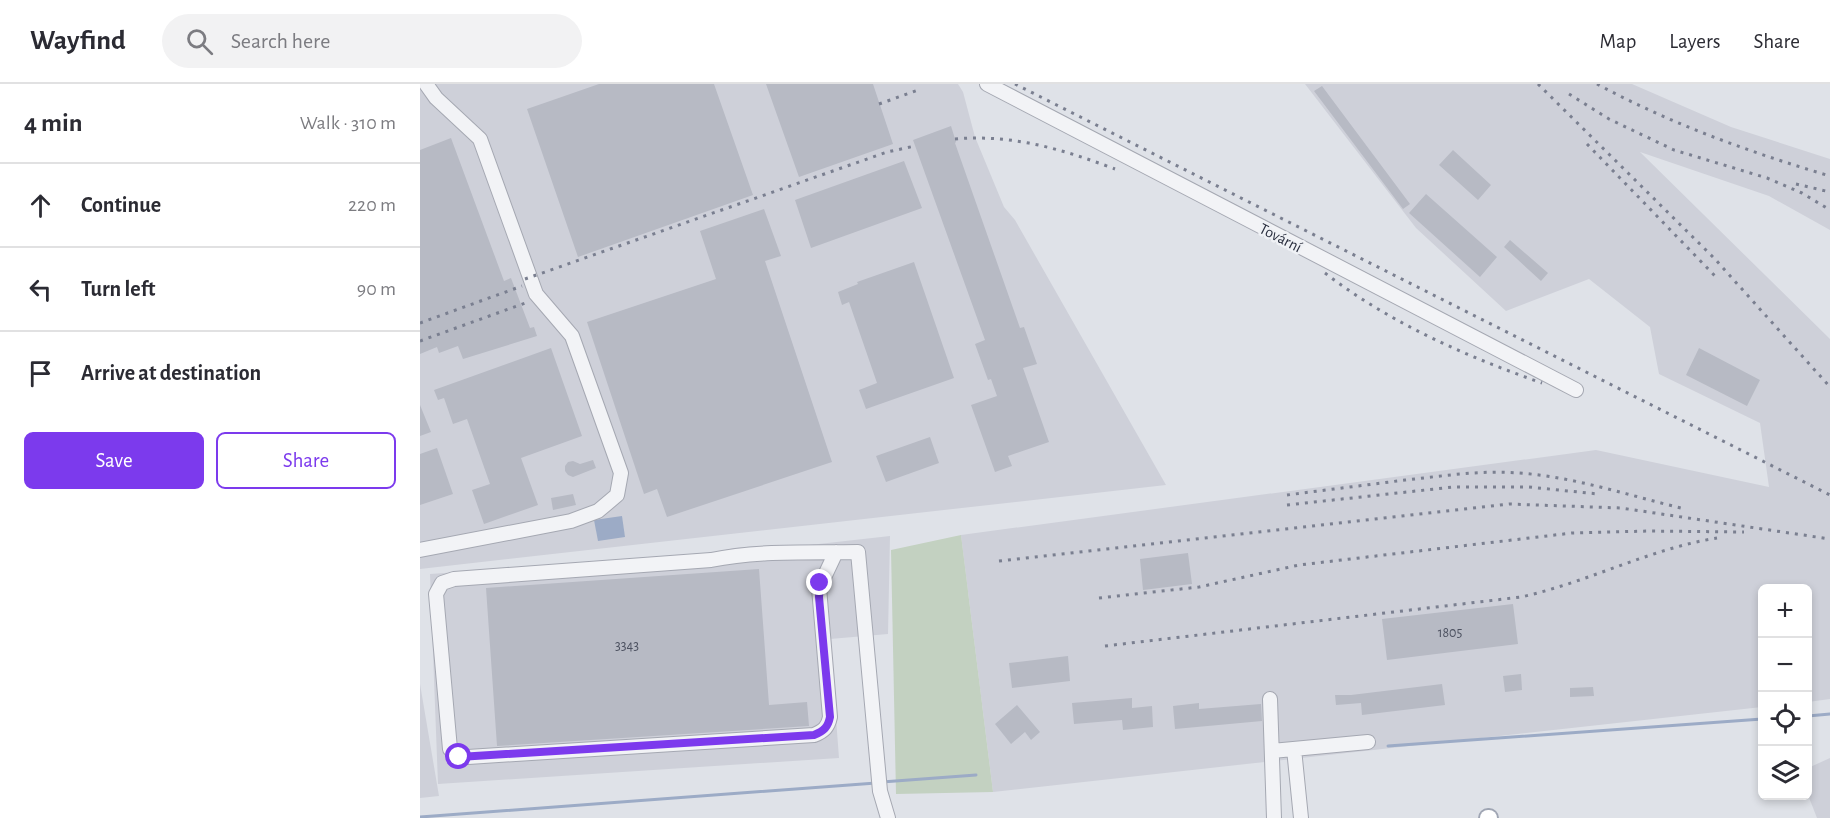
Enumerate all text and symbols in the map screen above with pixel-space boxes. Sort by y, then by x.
search box [162,14,582,68]
icon: search [183,25,216,58]
text: Wayfind [30,27,126,55]
text: Search here [231,30,330,52]
text: Map [1600,31,1636,52]
text: Layers [1669,31,1720,52]
text: Share [1753,31,1800,52]
text: 4 min [24,110,83,136]
text: Walk · 310 m [300,113,396,133]
icon: ahead [24,189,57,222]
text: Continue [81,194,161,216]
text: 220 m [348,195,396,215]
street label: Tovární [1257,220,1305,255]
icon: left [24,273,57,306]
text: Turn left [81,278,155,300]
text: 90 m [357,279,396,299]
icon: arrive [24,357,57,390]
text: Arrive at destination [81,362,261,384]
button: Save [24,432,204,489]
button: Share [216,432,396,489]
route end [806,569,832,595]
map controls [1758,584,1812,800]
button: + [1758,584,1812,638]
house number: 1805 [1438,626,1462,640]
button: − [1758,638,1812,692]
house number: 3343 [615,639,639,653]
button: locate [1758,692,1812,746]
route start [445,743,471,769]
button: layers [1758,746,1812,800]

